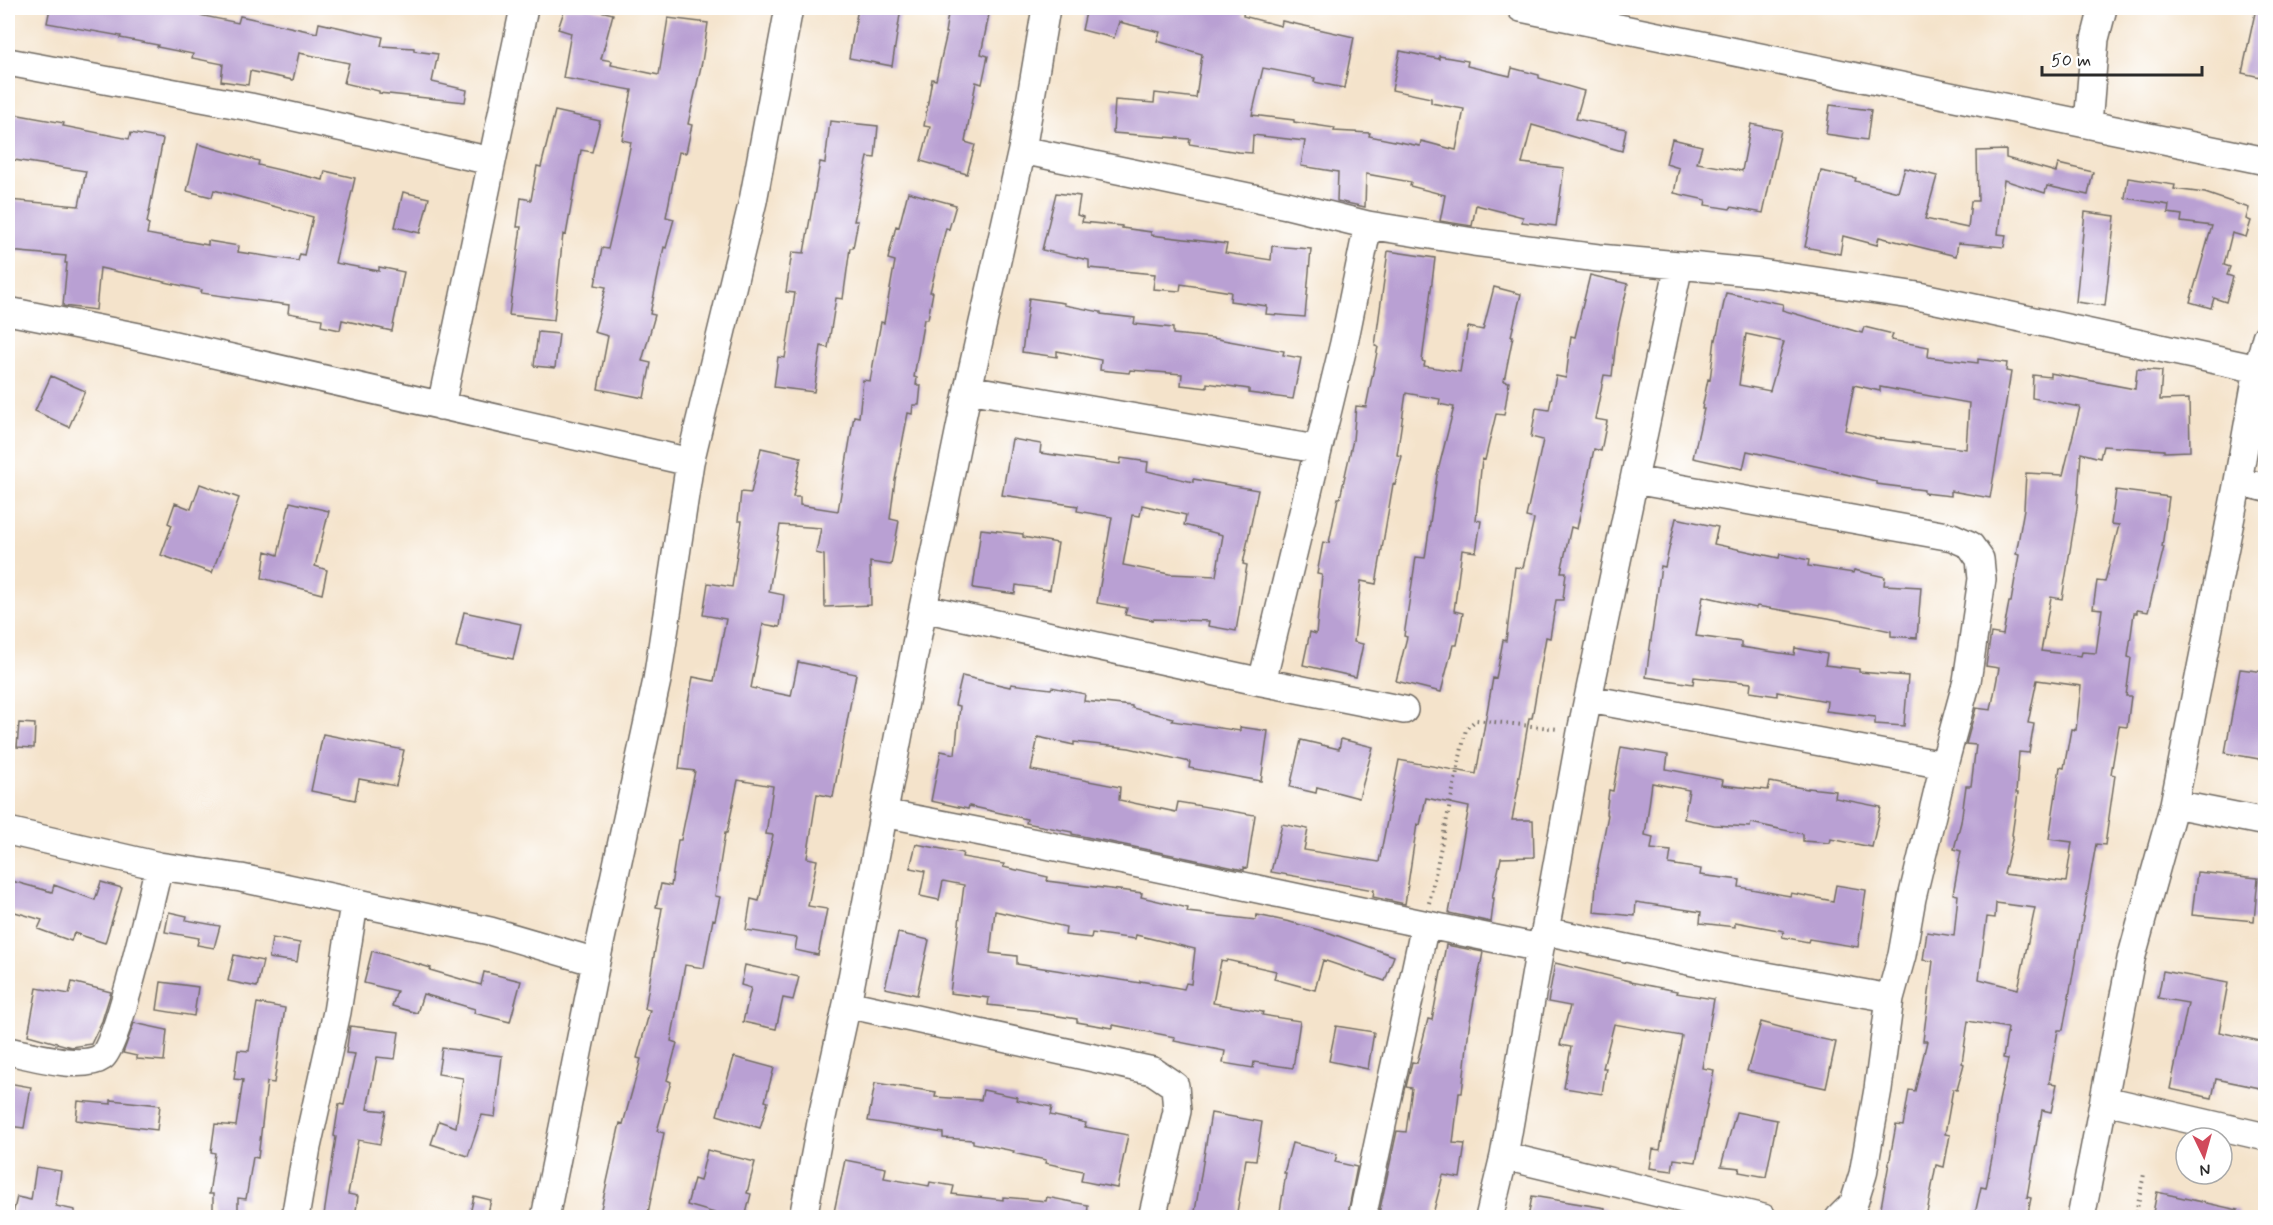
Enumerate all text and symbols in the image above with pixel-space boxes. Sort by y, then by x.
scale bar [2042,39,2202,77]
text: 50 m [2051,49,2091,73]
north arrow [2174,1126,2234,1186]
text: N [2199,1159,2211,1180]

